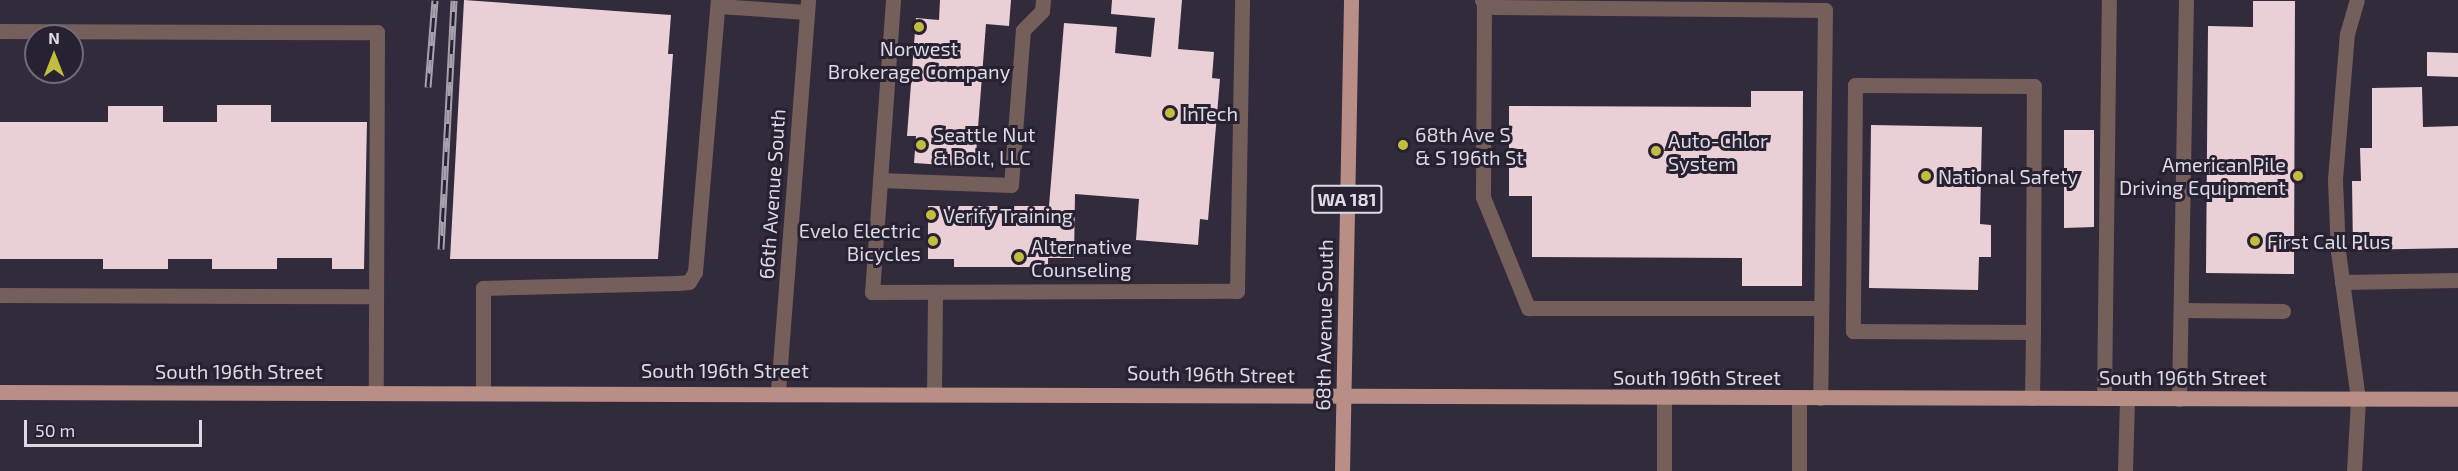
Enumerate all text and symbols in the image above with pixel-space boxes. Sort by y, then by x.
marker: Norwest Brokerage Company [912,20,926,34]
north arrow [24,24,84,84]
text: N [48,28,60,47]
place label: Norwest Brokerage Company [828,36,1010,83]
place label: InTech [1182,101,1238,125]
marker: InTech [1163,106,1177,120]
street label: 66th Avenue South [754,108,790,280]
place label: Seattle Nut & Bolt, LLC [933,122,1035,169]
place label: 68th Ave S & S 196th St [1415,122,1524,169]
place label: Auto-Chlor System [1668,128,1768,175]
marker: Seattle Nut & Bolt, LLC [914,138,928,152]
marker: 68th Ave S & S 196th St [1396,138,1410,152]
marker: Auto-Chlor System [1649,144,1663,158]
place label: American Pile Driving Equipment [2119,152,2286,199]
place label: National Safety [1938,164,2079,188]
marker: National Safety [1919,169,1933,183]
marker: American Pile Driving Equipment [2291,169,2305,183]
road number: WA 181 [1311,184,1383,214]
place label: Verify Training [943,203,1074,227]
marker: Verify Training [924,208,938,222]
place label: Evelo Electric Bicycles [799,218,921,265]
place label: First Call Plus [2267,229,2391,253]
marker: Evelo Electric Bicycles [926,234,940,248]
place label: Alternative Counseling [1031,234,1132,281]
marker: First Call Plus [2248,234,2262,248]
street label: 68th Avenue South [1311,239,1337,411]
marker: Alternative Counseling [1012,250,1026,264]
street label: South 196th Street [641,358,809,382]
street label: South 196th Street [155,359,323,383]
street label: South 196th Street [1127,361,1295,387]
street label: South 196th Street [1613,365,1781,389]
street label: South 196th Street [2099,365,2267,389]
scale bar [27,408,206,446]
text: 50 m [35,419,75,441]

